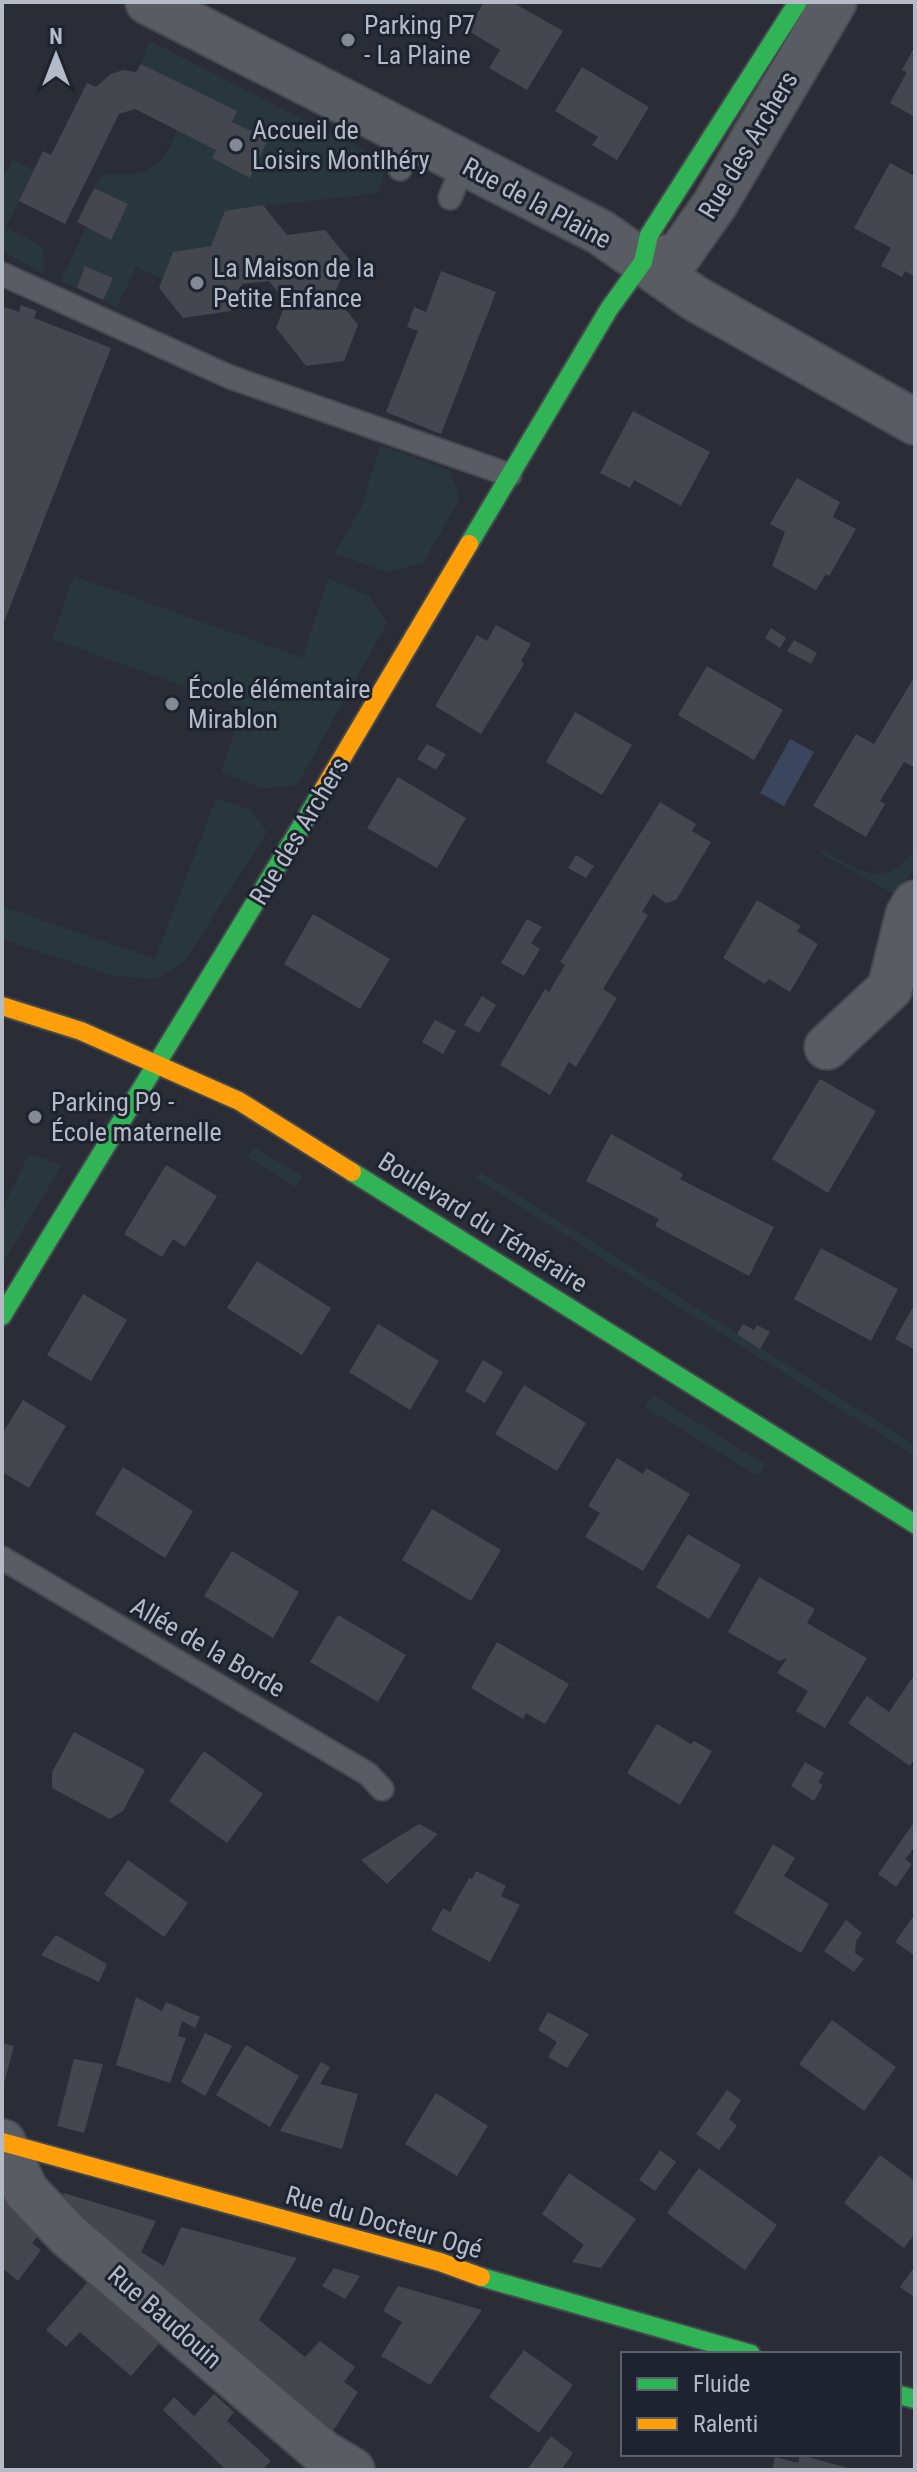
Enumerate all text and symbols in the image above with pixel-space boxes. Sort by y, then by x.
place label: Parking P7 - La Plaine [364,10,475,70]
north arrow [16,16,96,96]
text: N [49,24,63,49]
marker: Parking P7 - La Plaine [339,31,357,49]
street label: Rue des Archers [692,66,804,224]
place label: Accueil de Loisirs Montlhéry [252,115,430,175]
marker: Accueil de Loisirs Montlhéry [227,136,245,154]
street label: Rue de la Plaine [458,151,616,255]
place label: La Maison de la Petite Enfance [213,253,375,313]
marker: La Maison de la Petite Enfance [188,274,206,292]
place label: École élémentaire Mirablon [188,674,371,734]
marker: École élémentaire Mirablon [163,695,181,713]
street label: Rue des Archers [243,752,355,910]
place label: Parking P9 - École maternelle [51,1087,222,1147]
marker: Parking P9 - École maternelle [26,1108,44,1126]
street label: Boulevard du Téméraire [373,1146,593,1298]
street label: Allée de la Borde [126,1591,290,1703]
street label: Rue du Docteur Ogé [282,2180,486,2264]
street label: Rue Baudouin [102,2259,228,2375]
legend [621,2352,901,2456]
text: Fluide [693,2370,750,2398]
text: Ralenti [693,2410,758,2438]

